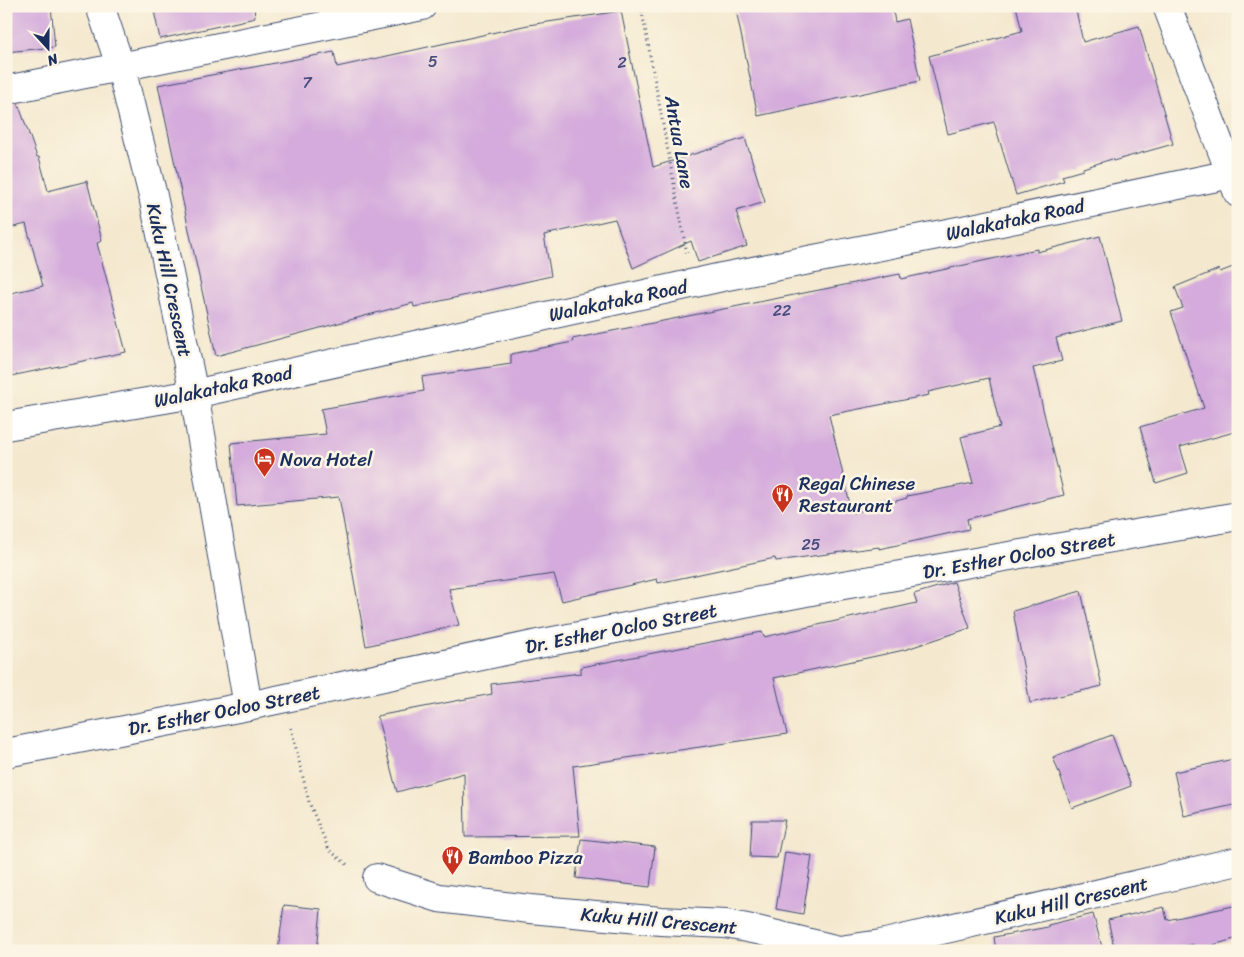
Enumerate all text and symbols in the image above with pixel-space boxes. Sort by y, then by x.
north arrow [22,22,72,72]
text: N [43,46,62,73]
house number: 5 [428,47,438,76]
house number: 2 [617,48,627,77]
house number: 7 [302,68,312,97]
street label: Antua Lane [655,92,704,191]
street label: Walakataka Road [943,188,1088,250]
street label: Kuku Hill Crescent [137,200,202,360]
street label: Walakataka Road [546,269,691,331]
house number: 22 [773,296,791,325]
street label: Walakataka Road [151,355,296,417]
place label: Nova Hotel [280,443,373,476]
hotel icon: Nova Hotel [252,447,276,478]
place label: Regal Chinese Restaurant [799,467,916,522]
restaurant icon: Regal Chinese Restaurant [771,482,795,513]
street label: Dr. Esther Ocloo Street [920,522,1118,589]
house number: 25 [801,530,821,559]
street label: Dr. Esther Ocloo Street [522,594,720,663]
street label: Dr. Esther Ocloo Street [125,676,323,745]
place label: Bamboo Pizza [468,841,583,874]
restaurant icon: Bamboo Pizza [440,845,464,876]
street label: Kuku Hill Crescent [991,867,1151,934]
street label: Kuku Hill Crescent [579,897,739,944]

